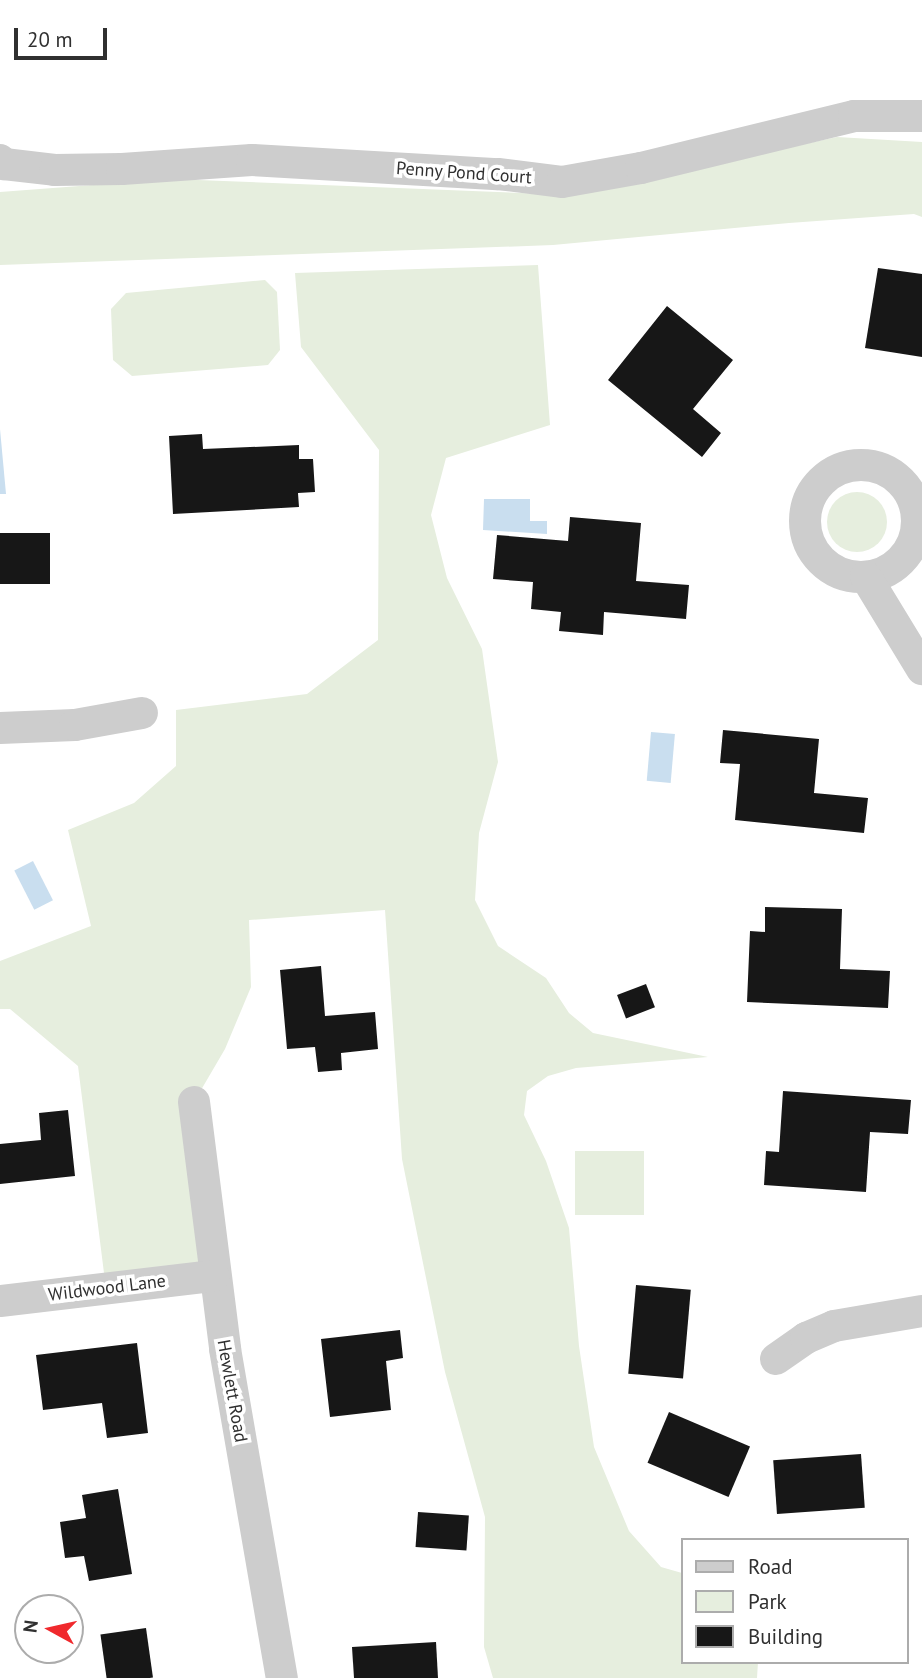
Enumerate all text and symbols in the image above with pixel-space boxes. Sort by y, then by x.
scale bar [18,14,110,58]
text: 20 m [27,26,73,53]
street label: Penny Pond Court [395,157,533,189]
street label: Wildwood Lane [47,1270,167,1306]
street label: Hewlett Road [212,1338,252,1444]
legend [680,1538,908,1664]
text: Road [748,1553,792,1580]
text: Park [748,1588,787,1615]
north arrow [14,1594,84,1664]
text: N [17,1619,43,1634]
text: Building [748,1623,823,1650]

